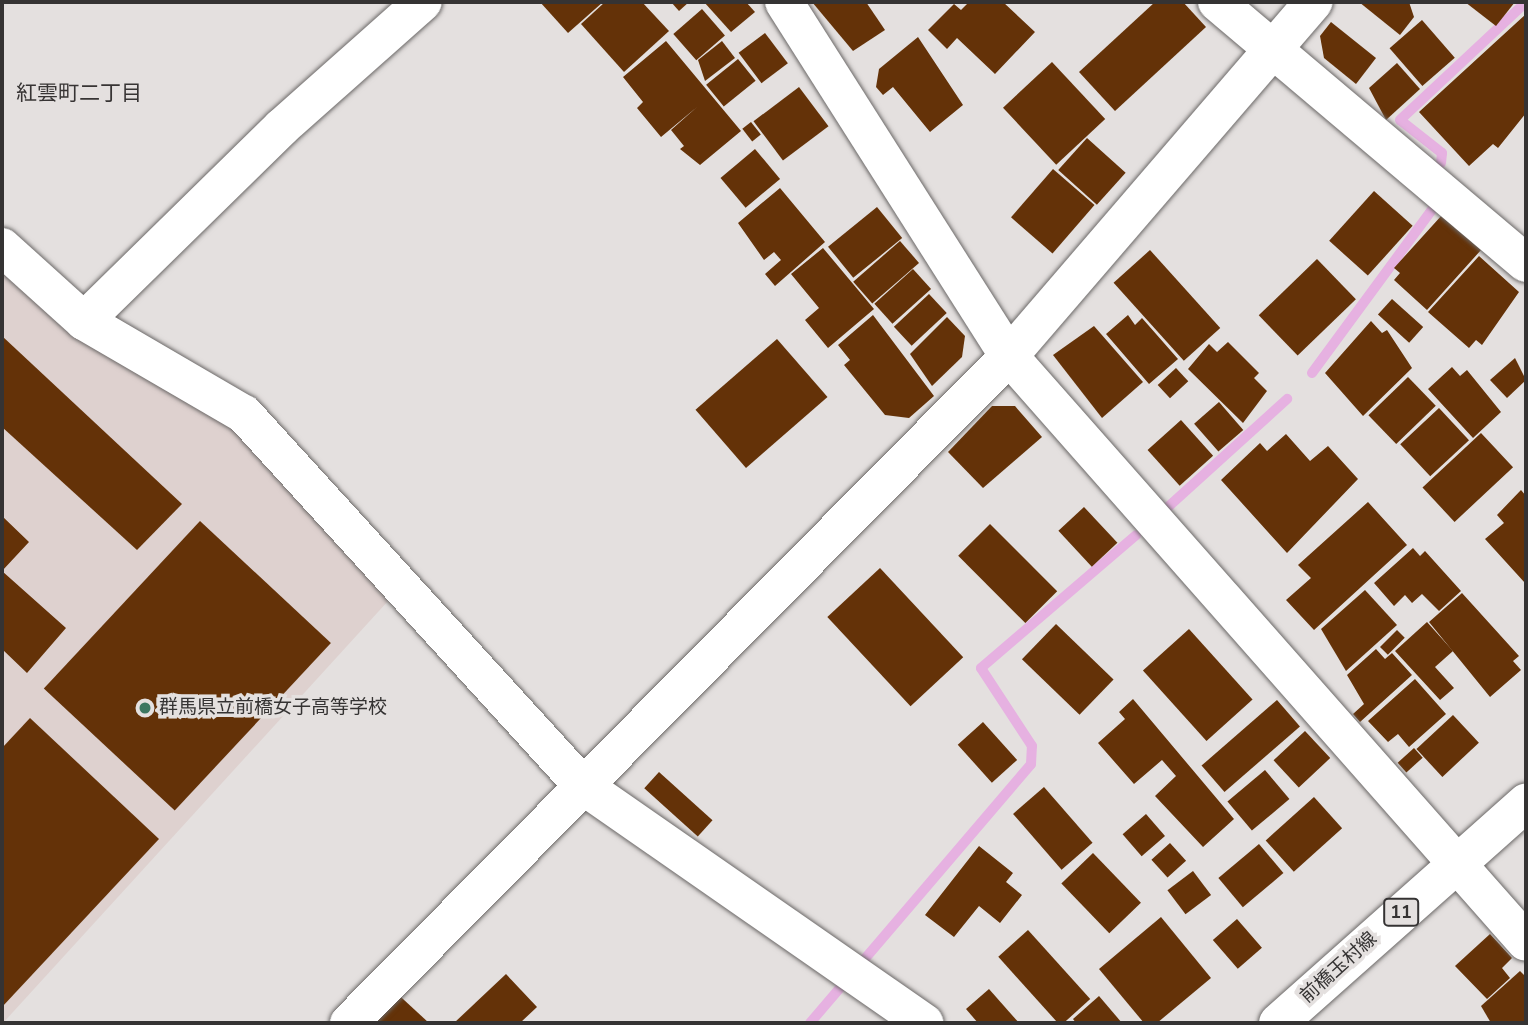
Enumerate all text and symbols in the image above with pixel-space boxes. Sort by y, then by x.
district label: 紅雲町二丁目 [16,80,142,106]
place label: 群馬県立前橋女子高等学校 [159,697,387,719]
marker: 群馬県立前橋女子高等学校 [137,700,153,716]
road number: 11 [1382,897,1420,926]
street label: 前橋玉村線 [1296,928,1382,1008]

